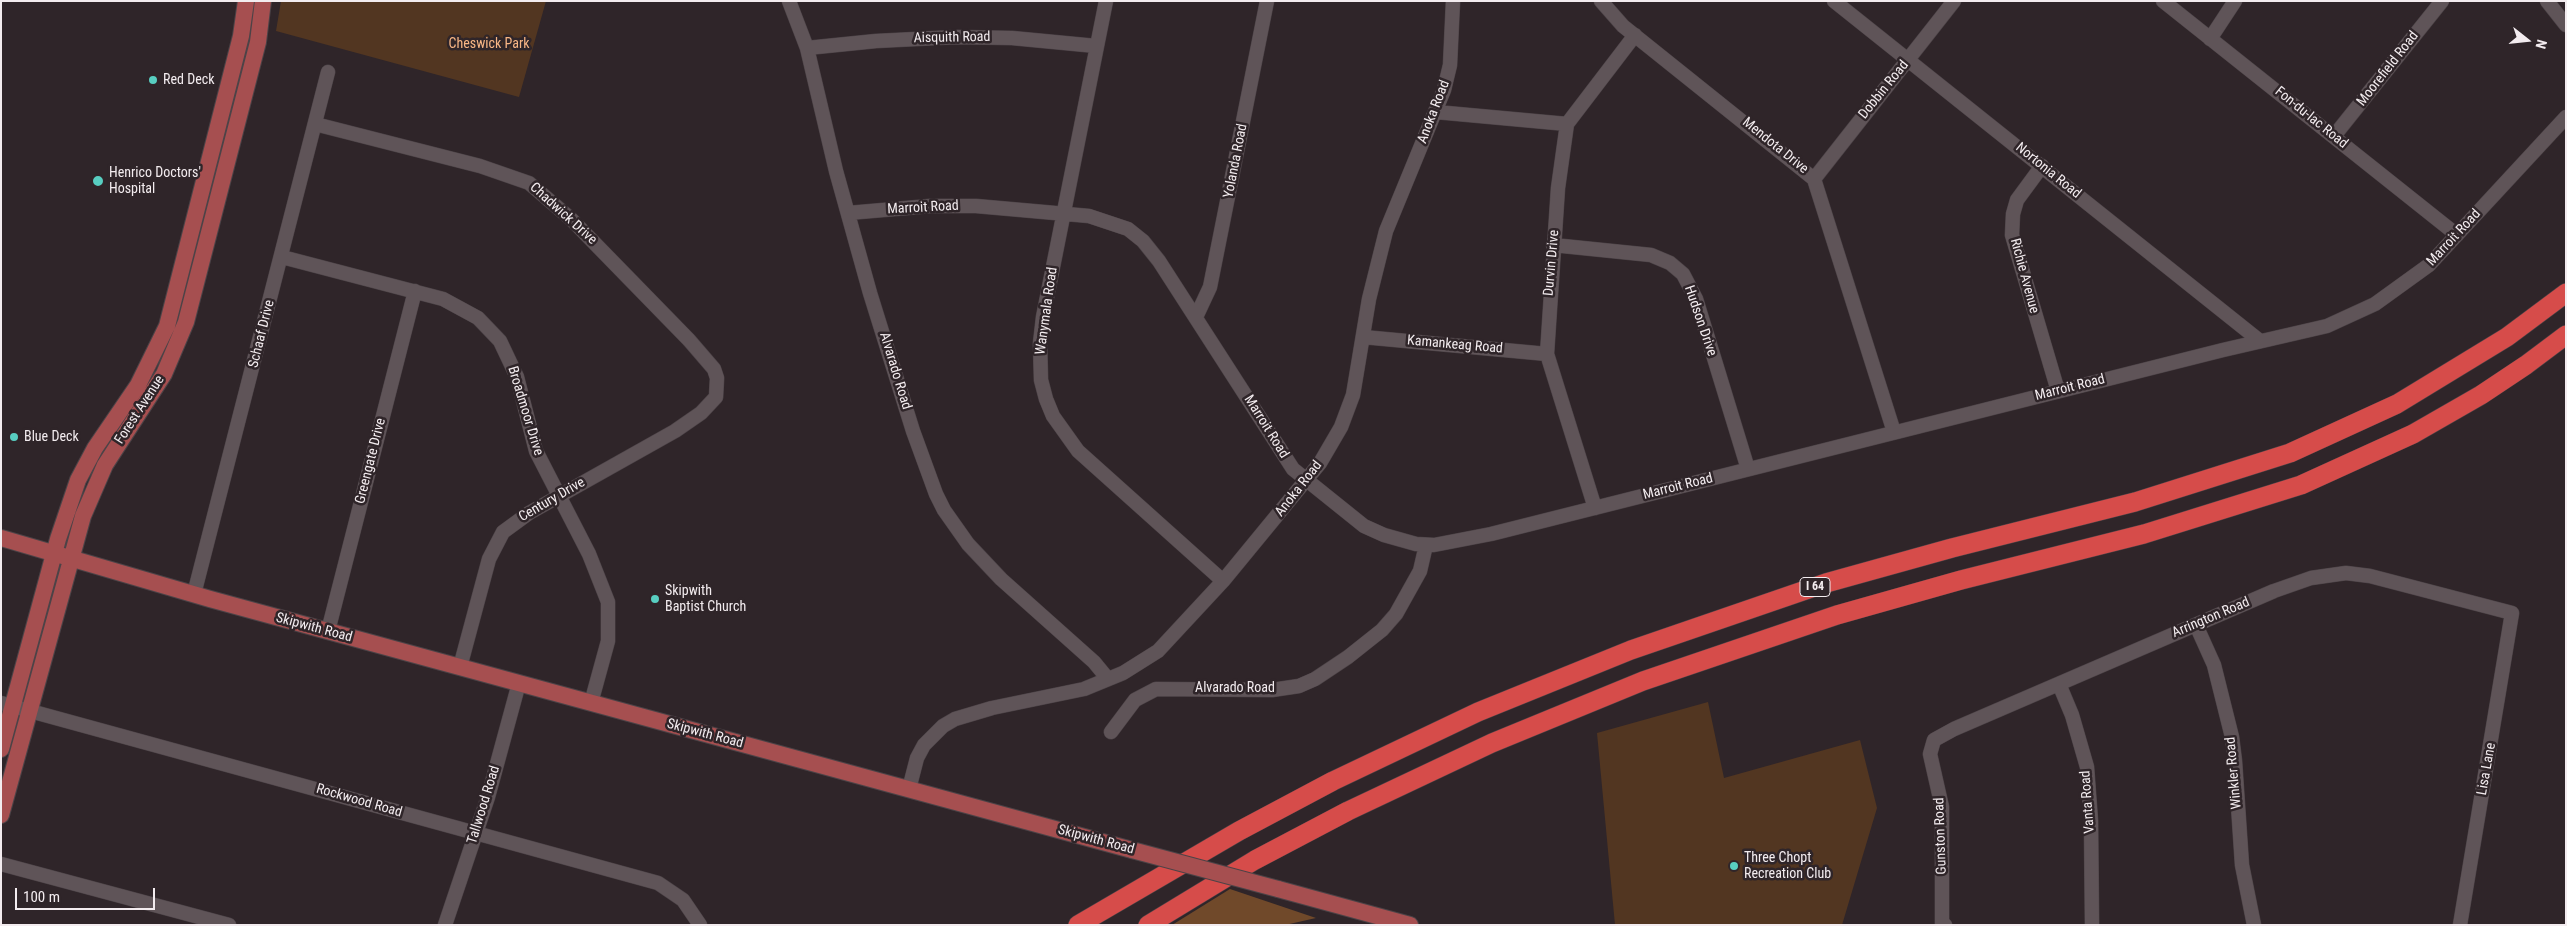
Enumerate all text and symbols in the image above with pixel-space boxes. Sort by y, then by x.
north arrow [2502,15,2552,65]
street label: Moorefield Road [2354,28,2422,110]
street label: Aisquith Road [913,29,991,47]
park label: Cheswick Park [449,36,529,52]
text: N [2533,38,2550,50]
street label: Dobbin Road [1855,57,1913,123]
place label: Red Deck [163,72,214,88]
marker: Red Deck [147,74,159,86]
street label: Anoka Road [1414,78,1454,146]
street label: Fon-du-lac Road [2271,84,2351,152]
street label: Mendota Drive [1739,114,1811,178]
street label: Yolanda Road [1221,122,1251,200]
street label: Nortonia Road [2012,139,2084,203]
place label: Henrico Doctors' Hospital [109,165,201,198]
marker: Henrico Doctors' Hospital [91,174,105,188]
street label: Chadwick Drive [526,179,600,249]
street label: Marroit Road [887,198,959,218]
street label: Marroit Road [2424,206,2484,270]
street label: Durvin Drive [1541,229,1563,297]
street label: Richie Avenue [2006,237,2042,315]
street label: Wanymala Road [1033,266,1061,356]
street label: Hudson Drive [1680,283,1720,359]
street label: Schaaf Drive [245,298,279,370]
street label: Alvarado Road [875,330,915,412]
street label: Kamankeag Road [1406,332,1504,358]
street label: Broadmoor Drive [503,364,547,458]
street label: Marroit Road [2033,371,2107,405]
street label: Forest Avenue [112,373,168,447]
street label: Marroit Road [1240,392,1292,462]
street label: Greengate Drive [352,416,390,506]
place label: Blue Deck [24,429,79,445]
marker: Blue Deck [8,431,20,443]
street label: Anoka Road [1272,458,1326,520]
street label: Marroit Road [1641,470,1715,504]
street label: Century Drive [516,474,588,526]
road number: I 64 [1800,578,1830,596]
place label: Skipwith Baptist Church [665,583,746,616]
marker: Skipwith Baptist Church [649,593,661,605]
street label: Arrington Road [2170,594,2252,642]
street label: Skipwith Road [274,610,354,646]
street label: Alvarado Road [1195,680,1275,696]
street label: Skipwith Road [665,716,745,752]
street label: Winkler Road [2222,736,2246,810]
street label: Lisa Lane [2474,742,2500,796]
street label: Tallwood Road [464,764,504,846]
street label: Vanta Road [2077,770,2099,834]
street label: Rockwood Road [314,781,404,821]
street label: Gunston Road [1931,797,1951,875]
street label: Skipwith Road [1056,822,1136,858]
place label: Three Chopt Recreation Club [1744,850,1831,882]
marker: Three Chopt Recreation Club [1728,860,1740,872]
scale bar [18,878,158,910]
text: 100 m [23,888,60,906]

